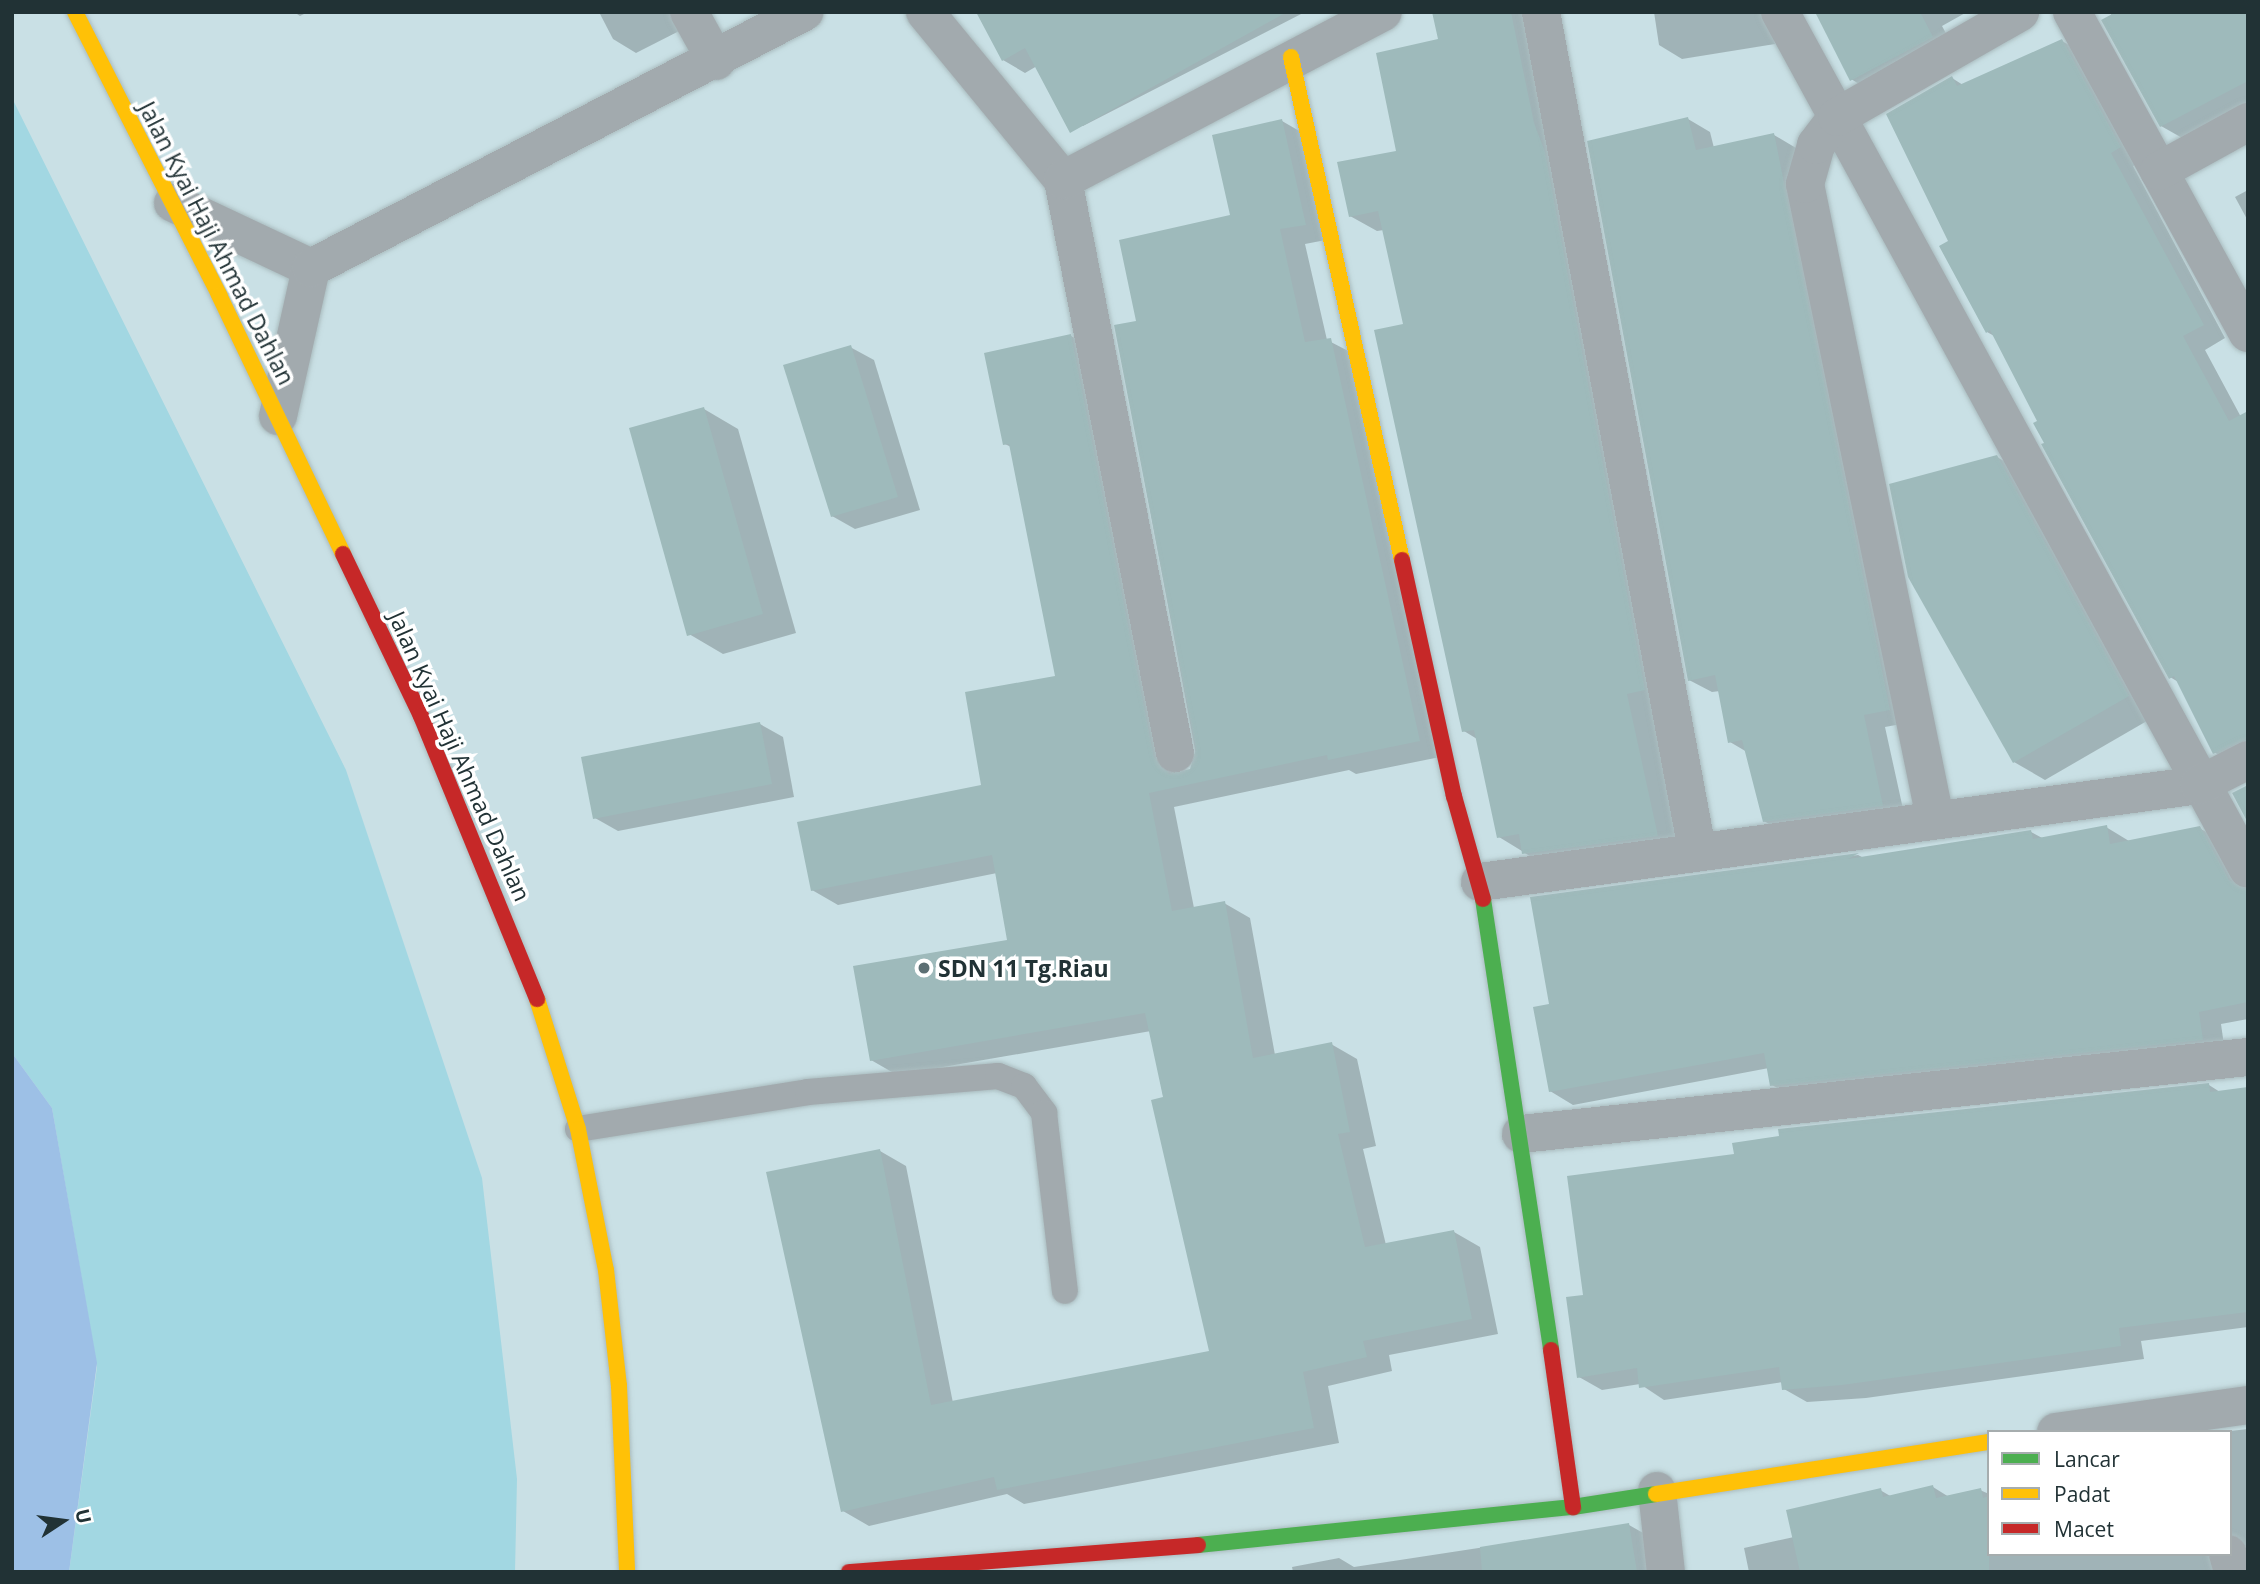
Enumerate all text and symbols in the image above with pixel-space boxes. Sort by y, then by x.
street label: Jalan Kyai Haji Ahmad Dahlan [133,97,301,389]
street label: Jalan Kyai Haji Ahmad Dahlan [384,607,536,905]
place label: SDN 11 Tg.Riau [938,954,1109,982]
marker: SDN 11 Tg.Riau [916,960,932,976]
legend [1987,1430,2232,1556]
text: Lancar [2054,1445,2120,1473]
text: Padat [2054,1480,2110,1508]
north arrow [28,1486,98,1556]
text: U [69,1506,98,1526]
text: Macet [2054,1515,2114,1543]

